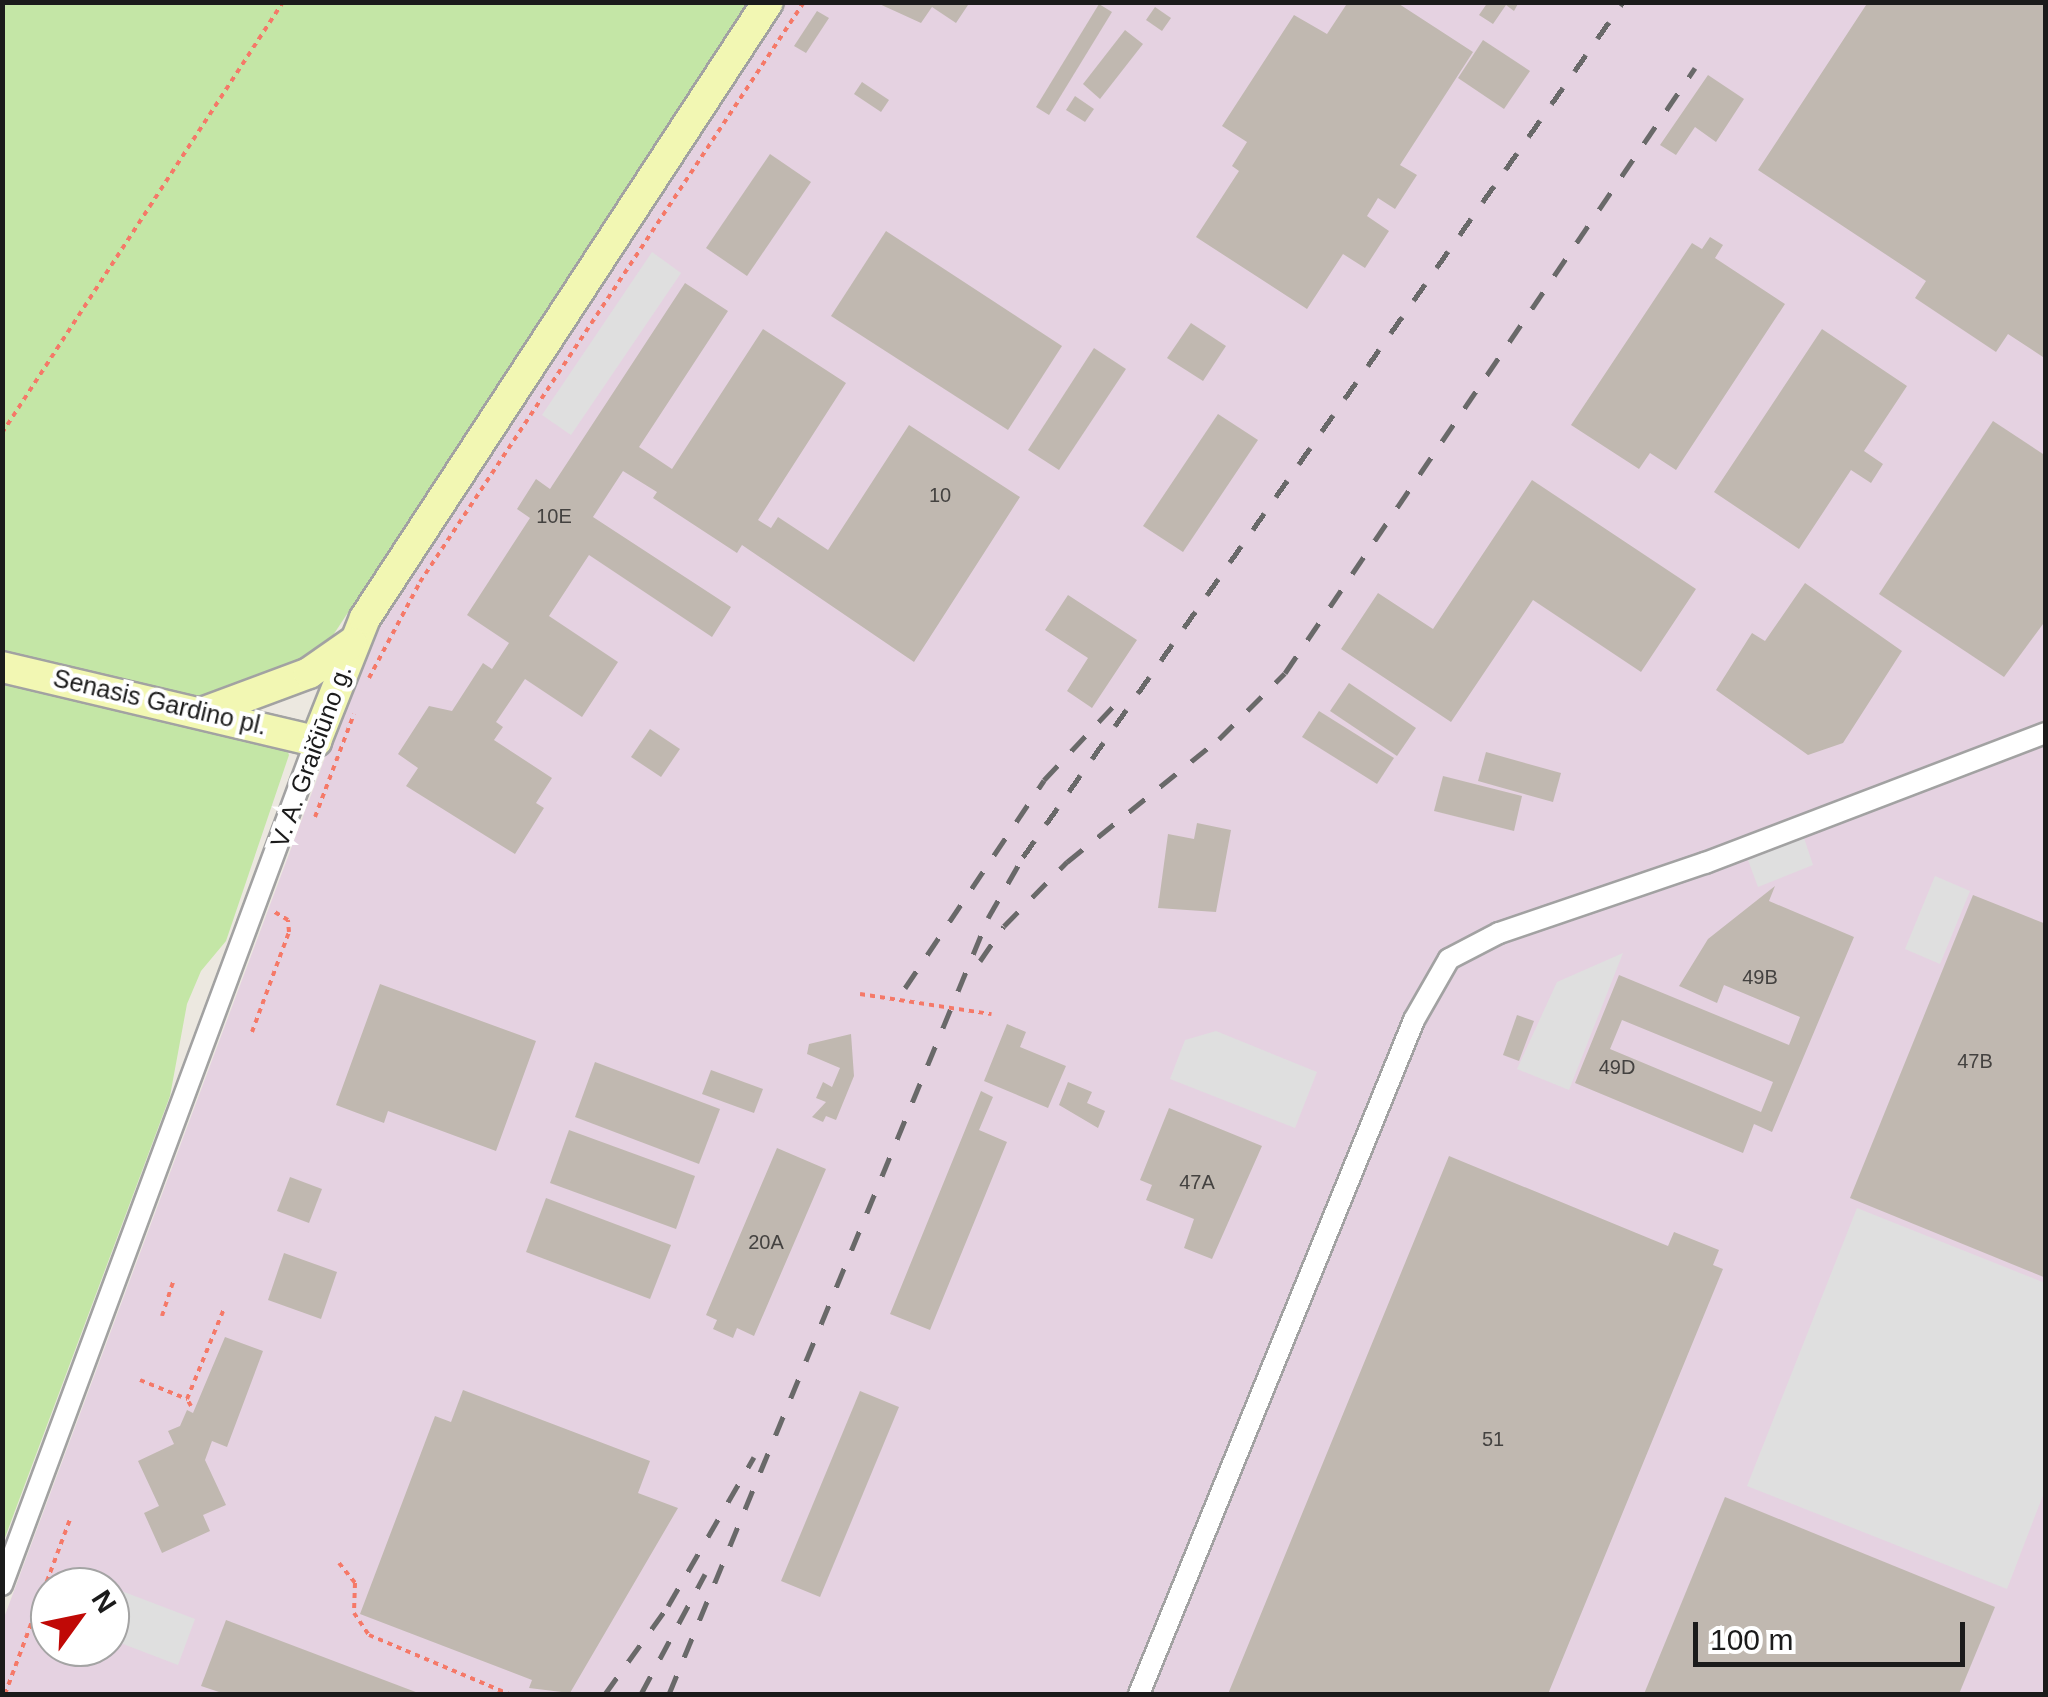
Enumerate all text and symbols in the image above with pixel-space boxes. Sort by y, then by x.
house number: 10 [929,483,951,507]
house number: 10E [536,504,572,528]
street label: V. A. Graičiūno g. [264,660,358,852]
street label: Senasis Gardino pl. [50,663,270,741]
house number: 49B [1742,965,1778,989]
house number: 47B [1957,1049,1993,1073]
house number: 49D [1599,1055,1635,1079]
house number: 47A [1179,1170,1215,1194]
house number: 20A [748,1230,784,1254]
house number: 51 [1482,1427,1504,1451]
north arrow [30,1567,130,1667]
text: N [85,1585,122,1618]
scale bar [1698,1602,1970,1664]
text: 100 m [1710,1623,1793,1656]

